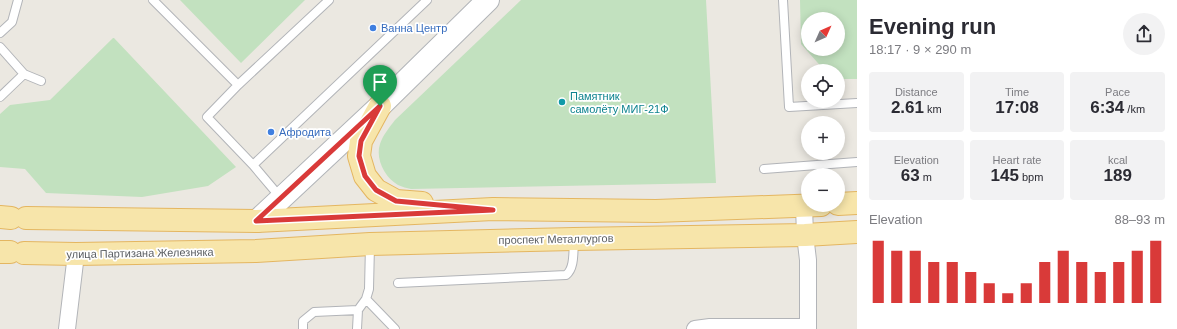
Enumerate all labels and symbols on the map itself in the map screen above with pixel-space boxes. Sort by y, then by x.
north arrow [801,12,845,56]
place label: Ванна Центр [381,22,447,34]
marker: Ванна Центр [368,23,378,33]
pin [363,65,397,106]
place label: Памятник самолёту МИГ-21Ф [570,90,669,115]
marker: Памятник самолёту МИГ-21Ф [557,97,567,107]
place label: Афродита [279,126,332,138]
marker: Афродита [266,127,276,137]
street label: проспект Металлургов [498,232,614,246]
street label: улица Партизана Железняка [66,246,215,260]

